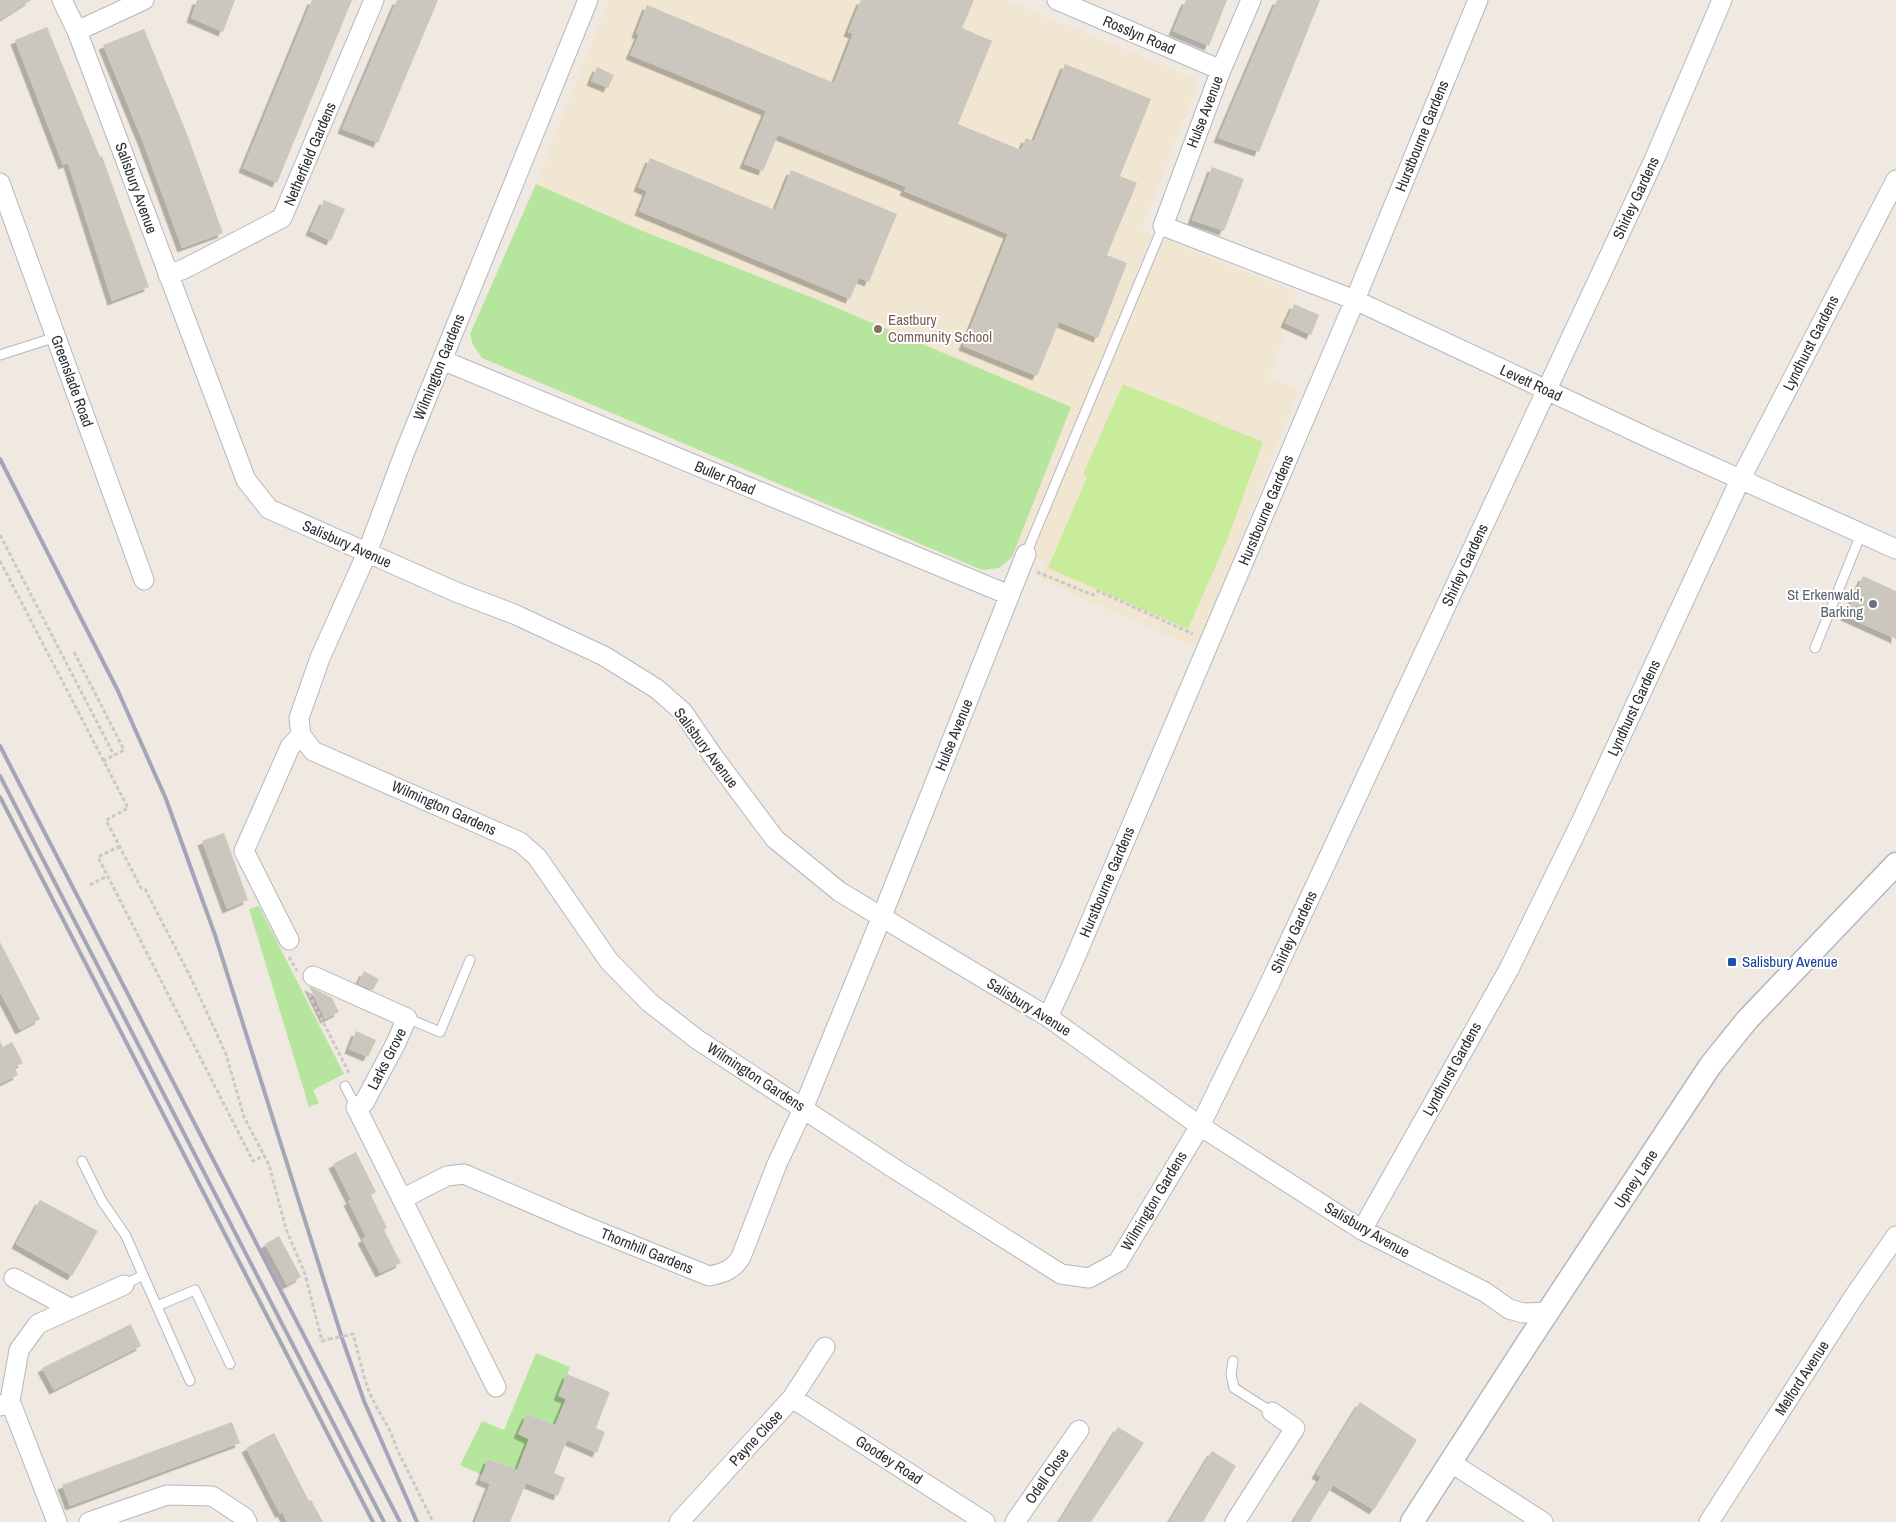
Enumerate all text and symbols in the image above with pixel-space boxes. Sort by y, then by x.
street label: Rosslyn Road [1100,10,1179,59]
street label: Hulse Avenue [1181,73,1228,151]
street label: Hurstbourne Gardens [1390,77,1453,195]
street label: Netherfield Gardens [278,99,341,209]
street label: Salisbury Avenue [110,139,163,236]
street label: Shirley Gardens [1607,153,1664,243]
street label: Lyndhurst Gardens [1778,292,1844,394]
place label: Eastbury Community School [888,309,992,347]
street label: Wilmington Gardens [408,311,469,423]
marker: Eastbury Community School [872,323,884,335]
street label: Greenslade Road [46,332,99,430]
street label: Levett Road [1497,359,1566,406]
street label: Hurstbourne Gardens [1233,451,1298,568]
street label: Buller Road [692,455,759,500]
street label: Salisbury Avenue [299,515,395,573]
street label: Shirley Gardens [1436,520,1493,610]
place label: St Erkenwald, Barking [1787,584,1863,622]
marker: St Erkenwald, Barking [1867,598,1879,610]
street label: Lyndhurst Gardens [1602,656,1665,759]
street label: Hulse Avenue [930,696,978,774]
street label: Salisbury Avenue [669,703,744,792]
street label: Wilmington Gardens [388,775,500,840]
street label: Hurstbourne Gardens [1074,823,1139,940]
street label: Shirley Gardens [1265,887,1322,977]
place label: Salisbury Avenue [1742,951,1838,972]
marker: Salisbury Avenue [1726,956,1738,968]
street label: Salisbury Avenue [983,972,1075,1041]
street label: Lyndhurst Gardens [1417,1018,1486,1119]
street label: Larks Grove [362,1024,411,1093]
street label: Wilmington Gardens [703,1037,809,1116]
street label: Upney Lane [1609,1145,1663,1212]
street label: Wilmington Gardens [1116,1147,1192,1254]
street label: Salisbury Avenue [1321,1197,1414,1263]
street label: Thornhill Gardens [598,1222,697,1279]
street label: Melford Avenue [1770,1336,1834,1419]
street label: Payne Close [724,1405,787,1470]
street label: Goodey Road [852,1430,927,1489]
street label: Odell Close [1020,1444,1074,1508]

